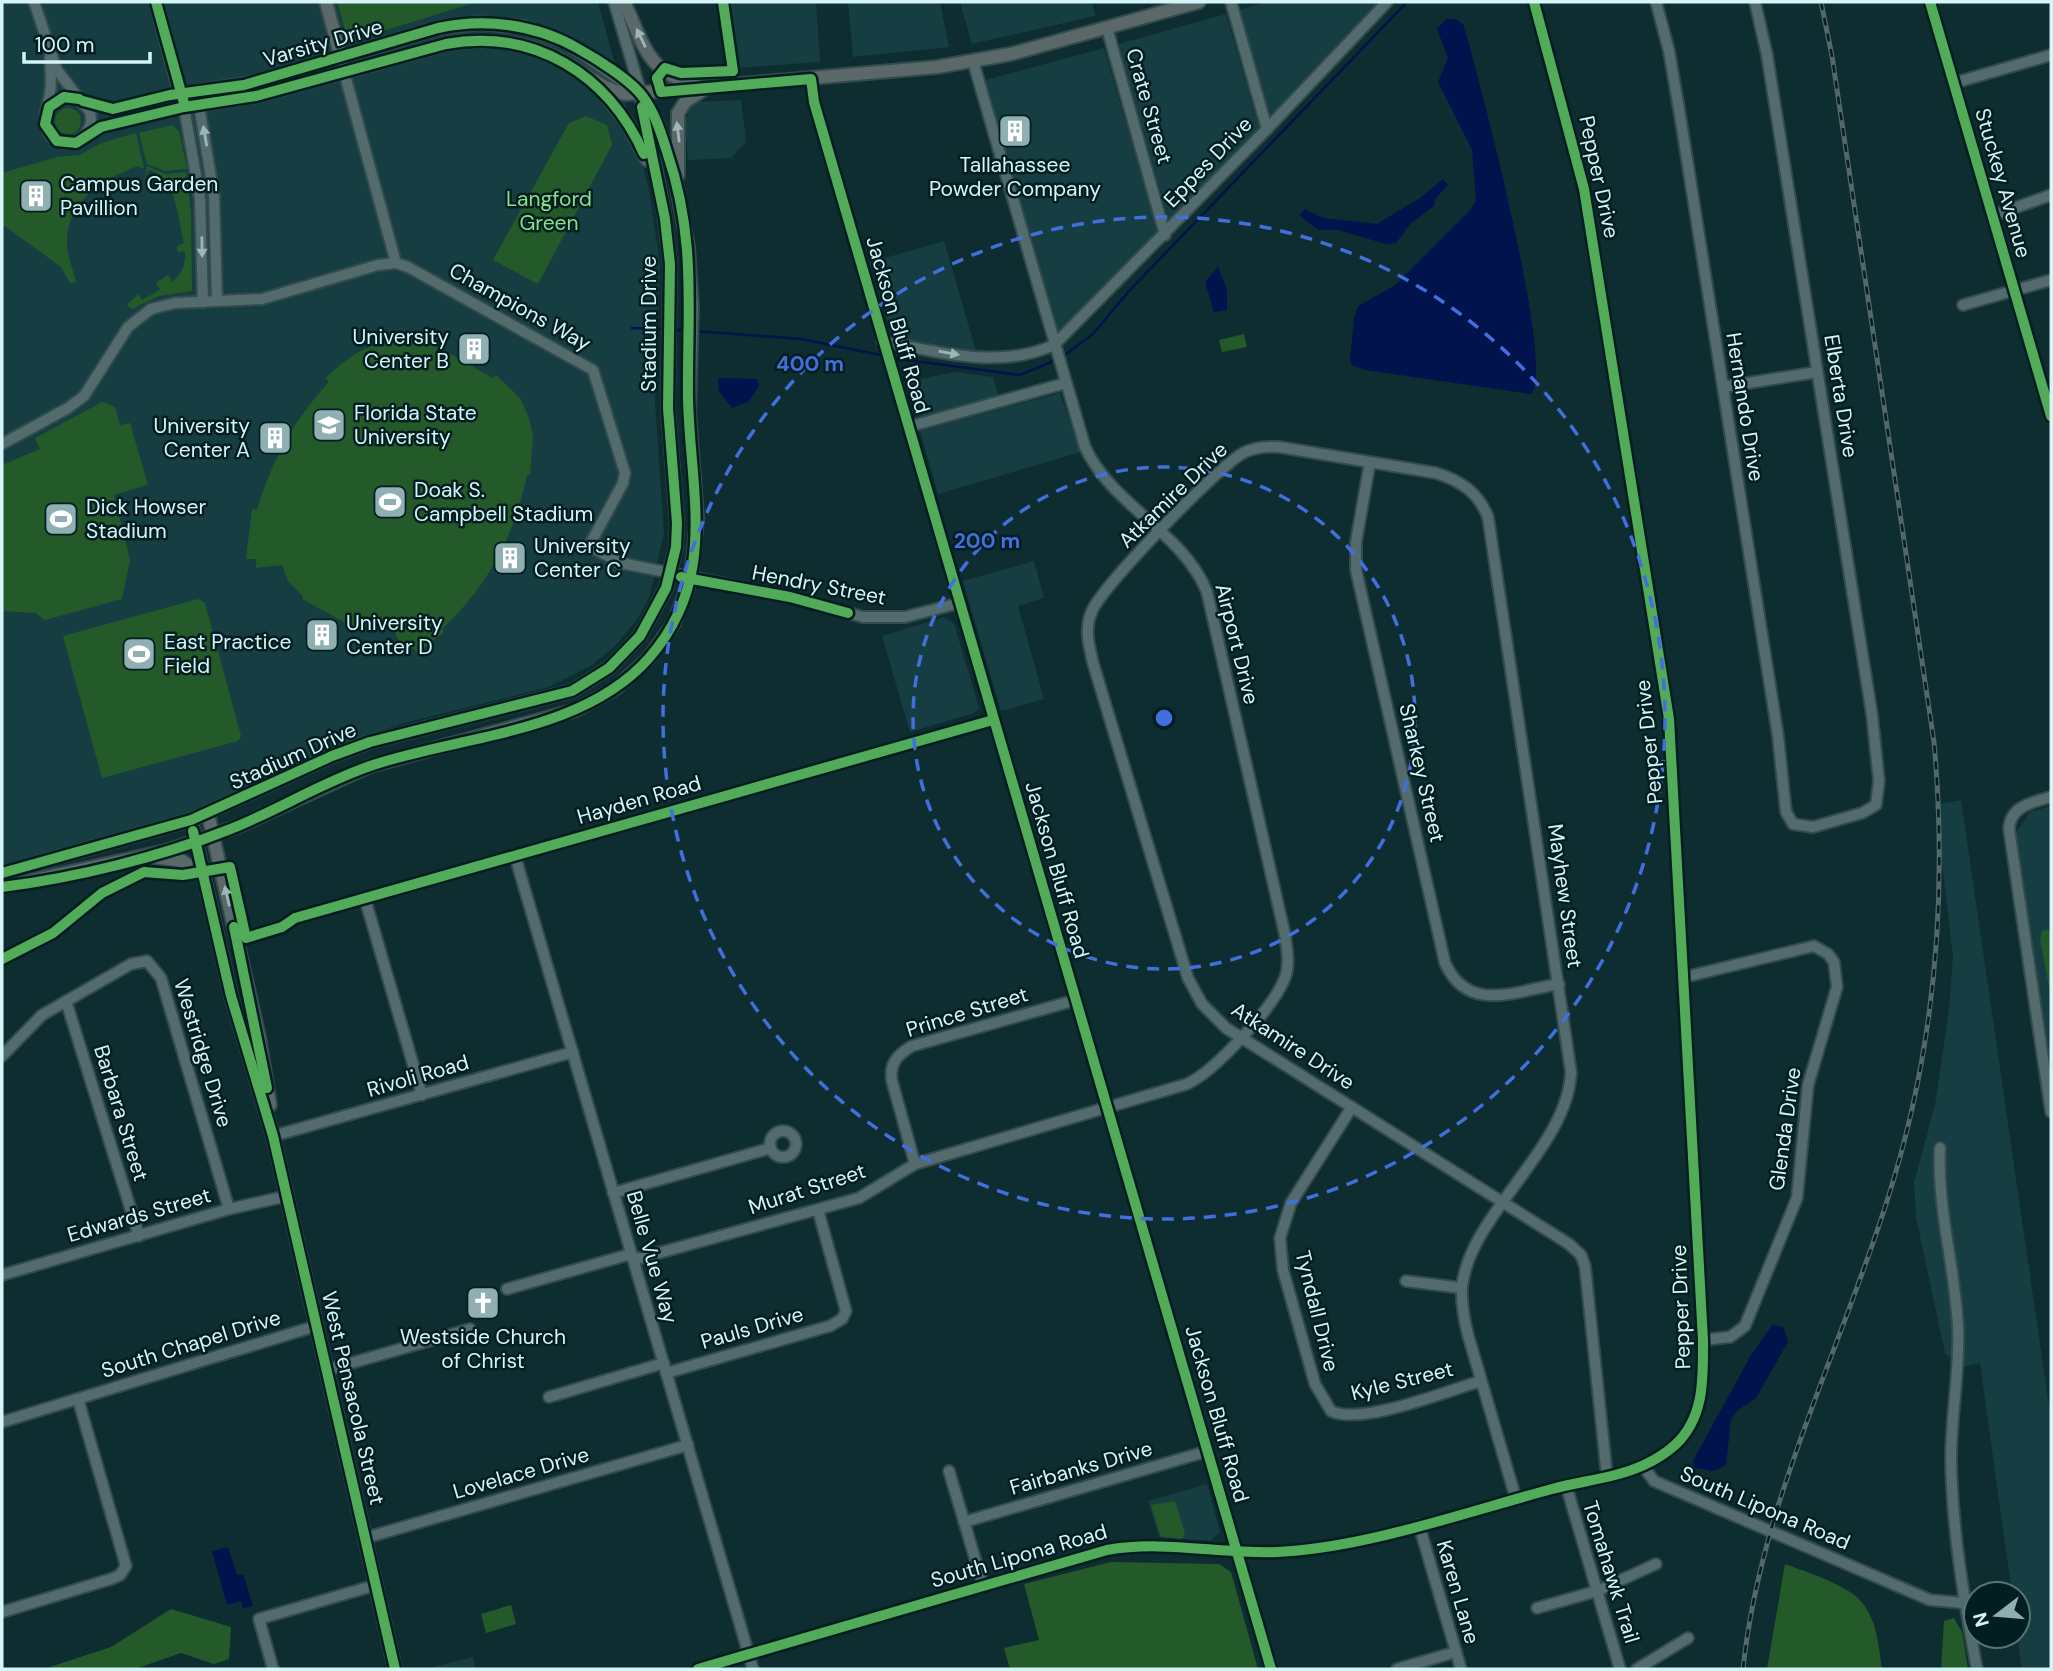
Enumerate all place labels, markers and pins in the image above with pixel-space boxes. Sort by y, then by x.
building icon: Tallahassee Powder Company [996,112,1034,150]
place label: Tallahassee Powder Company [929,151,1101,203]
place label: Campus Garden Pavillion [60,170,218,222]
building icon: Campus Garden Pavillion [17,177,55,215]
place label: University Center B [352,323,449,375]
building icon: University Center B [455,330,493,368]
place label: Florida State University [354,399,477,451]
school or university icon: Florida State University [310,406,348,444]
place label: University Center A [153,412,250,464]
building icon: University Center A [256,419,294,457]
place label: Doak S. Campbell Stadium [414,476,593,528]
sports icon: Doak S. Campbell Stadium [371,483,409,521]
place label: Dick Howser Stadium [86,493,207,545]
sports icon: Dick Howser Stadium [42,500,80,538]
place label: University Center C [534,532,631,584]
building icon: University Center C [491,539,529,577]
place label: University Center D [346,609,443,661]
building icon: University Center D [303,616,341,654]
place label: East Practice Field [164,628,292,680]
sports icon: East Practice Field [120,635,158,673]
centre of rings [1152,706,1176,730]
church icon: Westside Church of Christ [464,1284,502,1322]
place label: Westside Church of Christ [400,1323,566,1375]

